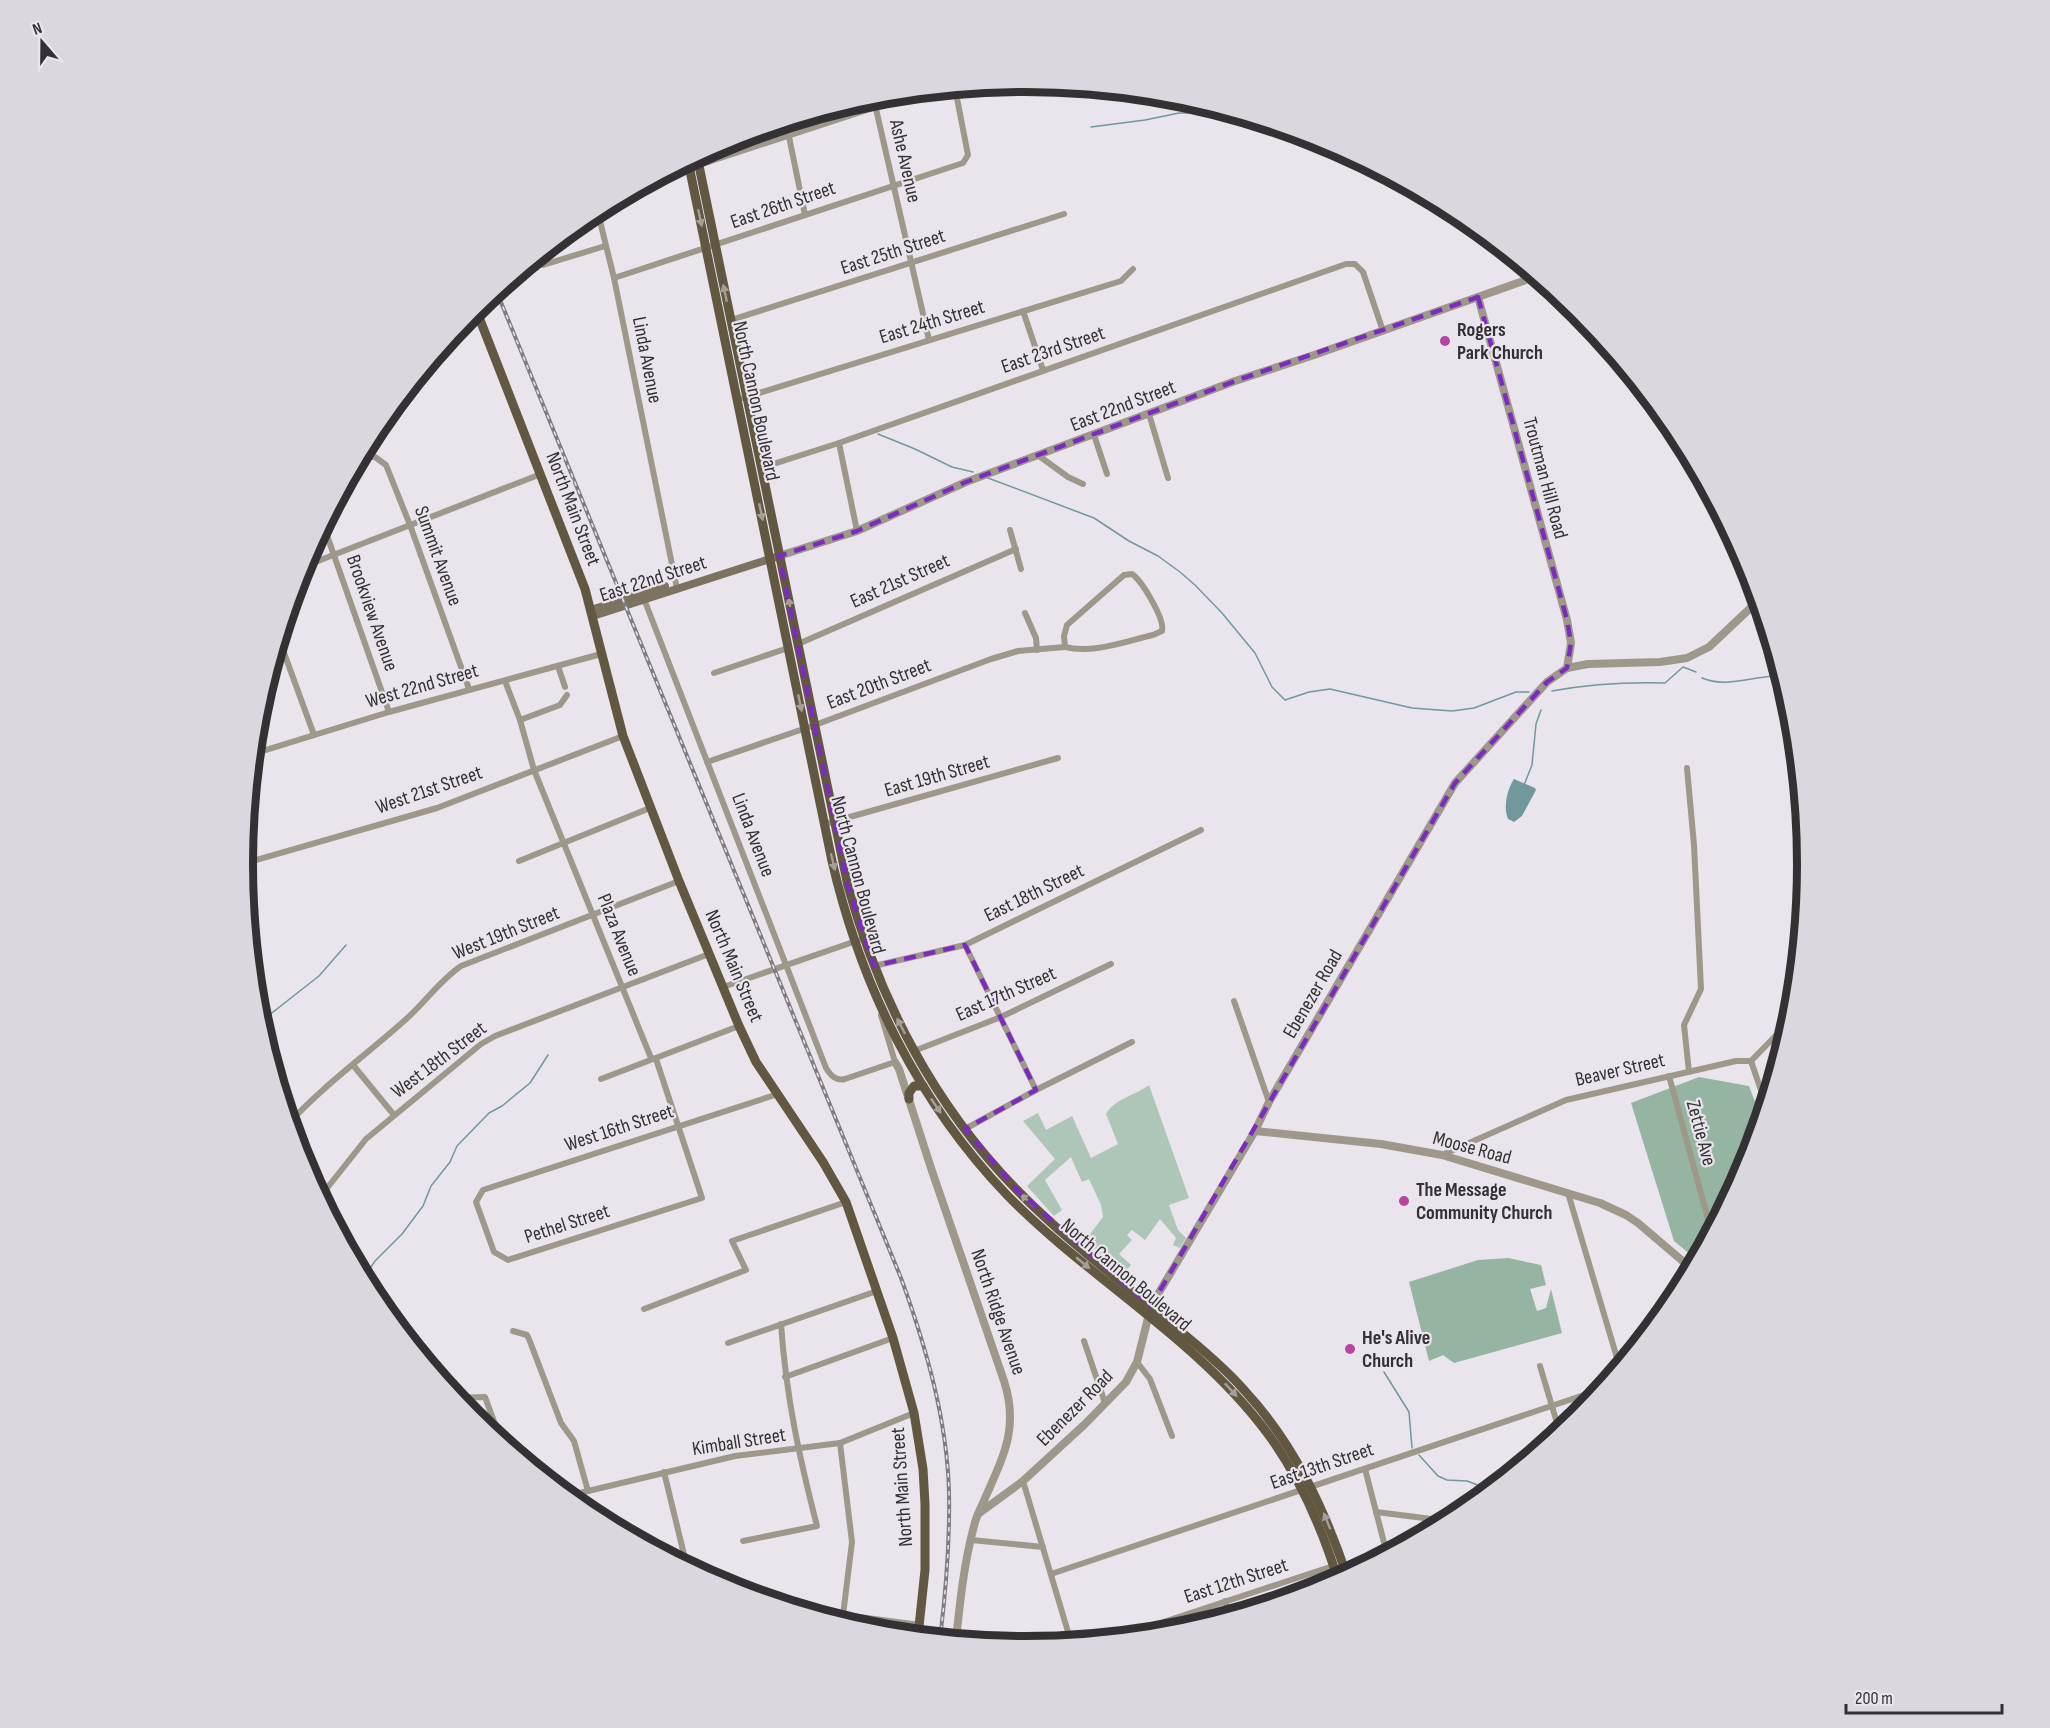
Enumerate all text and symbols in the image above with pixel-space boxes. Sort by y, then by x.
north arrow [12,12,72,72]
text: N [30,19,45,40]
street label: Ashe Avenue [884,116,926,205]
street label: East 26th Street [727,176,839,234]
one-way arrow [696,209,705,228]
street label: East 25th Street [838,224,948,280]
one-way arrow [720,284,730,302]
street label: East 24th Street [877,295,987,349]
street label: Linda Avenue [627,315,667,405]
place label: Rogers Park Church [1457,318,1543,365]
street label: North Cannon Boulevard [727,319,785,483]
street label: East 23rd Street [998,321,1108,379]
marker: Rogers Park Church [1438,334,1452,348]
street label: East 22nd Street [1067,375,1179,437]
street label: Troutman Hill Road [1517,415,1573,541]
street label: North Main Street [540,449,606,569]
one-way arrow [756,502,766,521]
street label: Summit Avenue [409,503,467,609]
street label: East 21st Street [847,548,953,614]
street label: East 22nd Street [597,550,709,608]
street label: Brookview Avenue [341,552,403,674]
one-way arrow [785,597,794,616]
street label: East 20th Street [824,653,934,715]
street label: West 22nd Street [363,658,481,714]
one-way arrow [796,694,805,713]
street label: East 19th Street [882,750,992,802]
street label: West 21st Street [373,761,485,819]
street label: Linda Avenue [726,790,780,880]
street label: North Cannon Boulevard [825,793,891,957]
one-way arrow [828,853,838,871]
street label: East 18th Street [980,859,1088,927]
street label: Plaza Avenue [592,890,646,980]
street label: West 19th Street [449,901,563,965]
street label: North Main Street [700,906,768,1026]
street label: Ebenezer Road [1278,945,1348,1043]
street label: East 17th Street [952,961,1060,1027]
street label: West 18th Street [387,1016,491,1104]
one-way arrow [896,1017,906,1035]
street label: Beaver Street [1573,1048,1667,1092]
one-way arrow [930,1098,941,1114]
street label: Zettie Ave [1681,1098,1721,1168]
street label: West 16th Street [562,1099,676,1157]
street label: Moose Road [1430,1126,1514,1170]
place label: The Message Community Church [1416,1178,1552,1225]
one-way arrow [1020,1194,1035,1207]
marker: The Message Community Church [1397,1194,1411,1208]
street label: Pethel Street [521,1199,613,1249]
street label: North Cannon Boulevard [1056,1214,1196,1336]
street label: North Ridge Avenue [965,1246,1031,1378]
one-way arrow [1075,1256,1090,1269]
place label: He's Alive Church [1362,1326,1430,1373]
marker: He's Alive Church [1343,1342,1357,1356]
street label: Ebenezer Road [1032,1365,1118,1451]
one-way arrow [1224,1382,1237,1397]
street label: Kimball Street [690,1423,788,1461]
street label: North Main Street [886,1427,918,1547]
street label: East 13th Street [1267,1437,1377,1495]
one-way arrow [1321,1511,1331,1529]
street label: East 12th Street [1181,1553,1291,1609]
scale bar [1846,1677,2002,1715]
text: 200 m [1855,1688,1893,1709]

